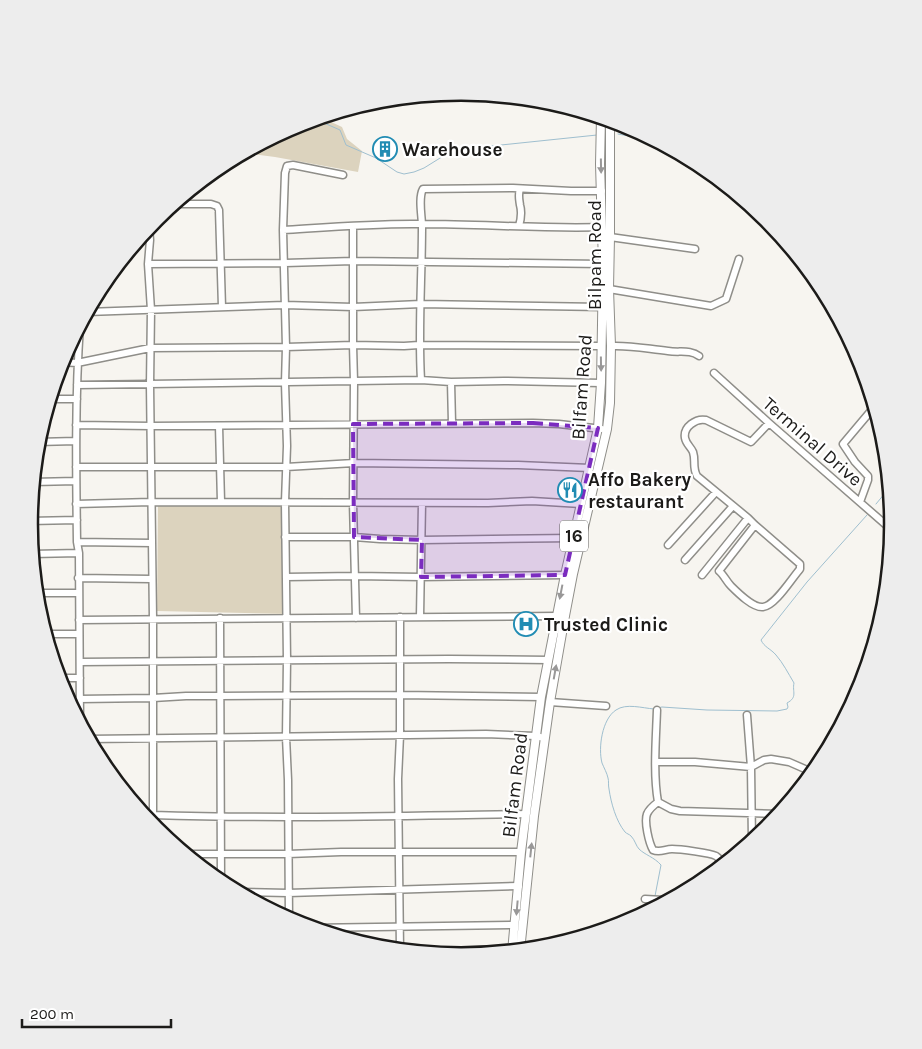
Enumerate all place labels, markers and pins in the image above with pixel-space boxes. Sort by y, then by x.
building icon: Warehouse [372,136,398,162]
place label: Warehouse [402,139,502,161]
place label: Affo Bakery restaurant [588,469,691,513]
restaurant icon: Affo Bakery restaurant [557,477,583,503]
hospital icon: Trusted Clinic [513,611,539,637]
place label: Trusted Clinic [544,614,668,636]

